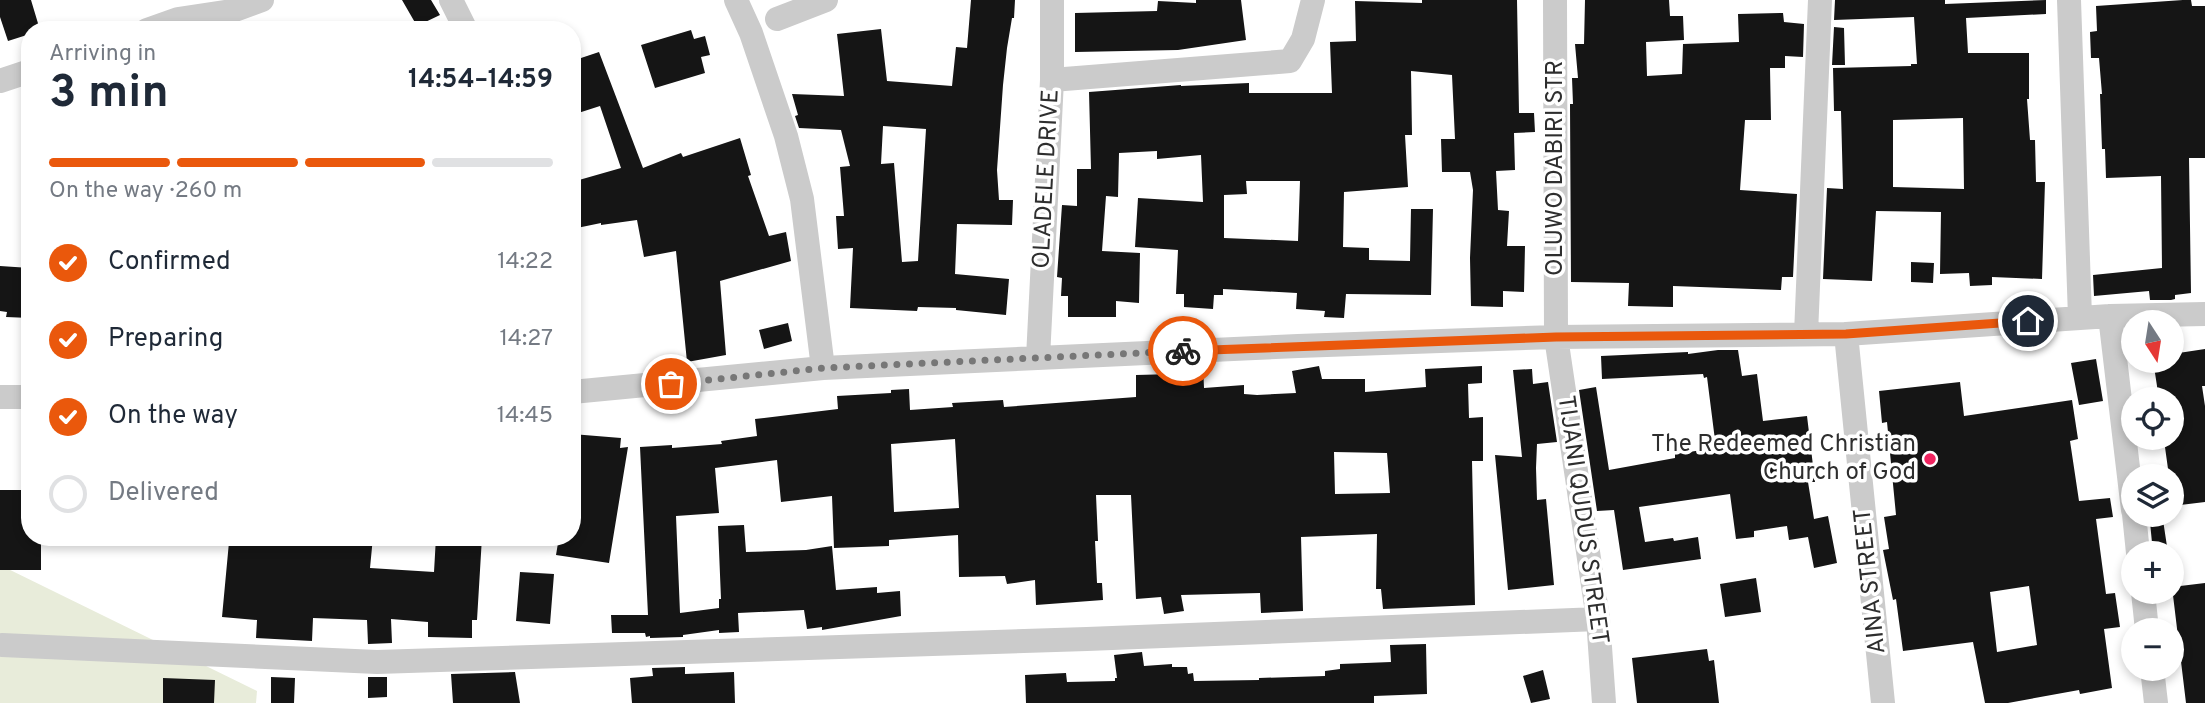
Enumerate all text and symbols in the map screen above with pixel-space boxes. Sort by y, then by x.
text: Arriving in [49,40,156,69]
street label: OLUWO DABIRI STR [1541,60,1571,276]
text: 14:54–14:59 [408,64,553,97]
text: 3 min [49,65,169,124]
street label: OLADELE DRIVE [1027,89,1067,269]
text: On the way · 260 m [49,177,242,206]
icon: check [49,244,87,282]
text: Confirmed [108,246,231,279]
text: 14:22 [497,248,553,277]
pin [1998,291,2058,351]
icon: home [2009,302,2047,340]
north arrow [2121,310,2184,373]
map controls [2121,310,2184,681]
courier [1148,316,1218,386]
icon: check [49,321,87,359]
text: Preparing [108,323,223,356]
text: 14:27 [500,325,553,354]
icon: bike [1164,332,1202,370]
pin [641,354,701,414]
icon: bag [652,365,690,403]
button: locate [2121,387,2184,450]
street label: TIJANI QUDUS STREET [1550,394,1614,646]
icon: check [49,398,87,436]
text: On the way [108,400,238,433]
text: 14:45 [497,402,553,431]
place label: The Redeemed Christian Church of God [1651,430,1916,488]
marker: The Redeemed Christian Church of God [1922,451,1938,467]
button: layers [2121,464,2184,527]
text: Delivered [108,477,219,510]
street label: AINA STREET [1848,507,1894,655]
button: + [2121,541,2184,604]
button: − [2121,618,2184,681]

